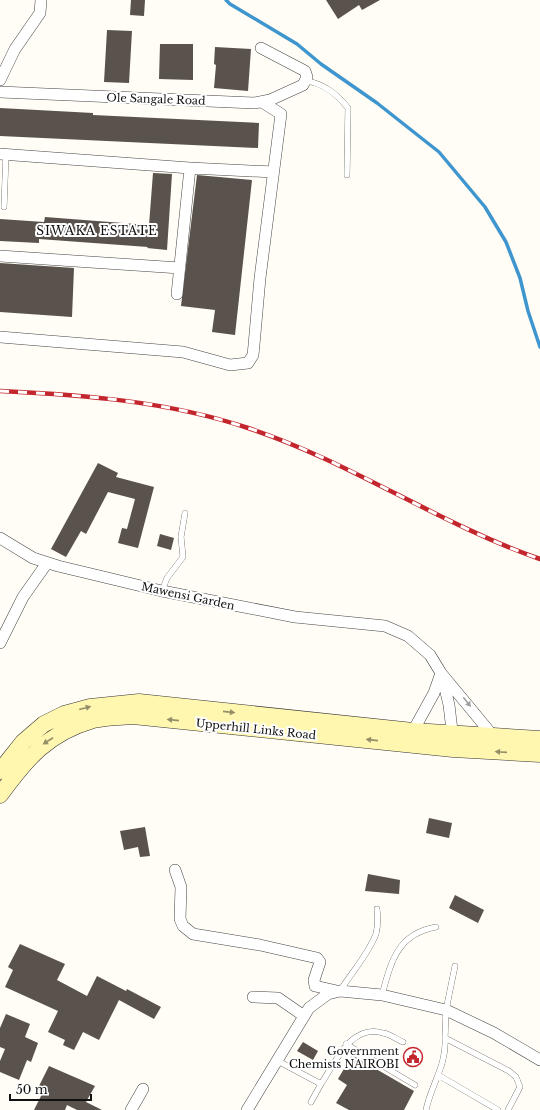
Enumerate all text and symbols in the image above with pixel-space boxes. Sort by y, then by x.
street label: Ole Sangale Road [106,90,206,108]
district label: SIWAKA ESTATE [36,223,158,238]
street label: Mawensi Garden [140,579,236,613]
one-way arrow [462,697,471,708]
one-way arrow [80,705,92,711]
one-way arrow [223,708,235,715]
street label: Upperhill Links Road [195,716,317,742]
one-way arrow [167,717,179,723]
one-way arrow [43,737,53,745]
one-way arrow [366,737,378,744]
one-way arrow [495,748,507,755]
place label: Government Chemists NAIROBI [289,1044,400,1071]
public building icon: Government Chemists NAIROBI [402,1046,424,1068]
scale bar [10,1076,91,1102]
text: 50 m [16,1082,48,1097]

